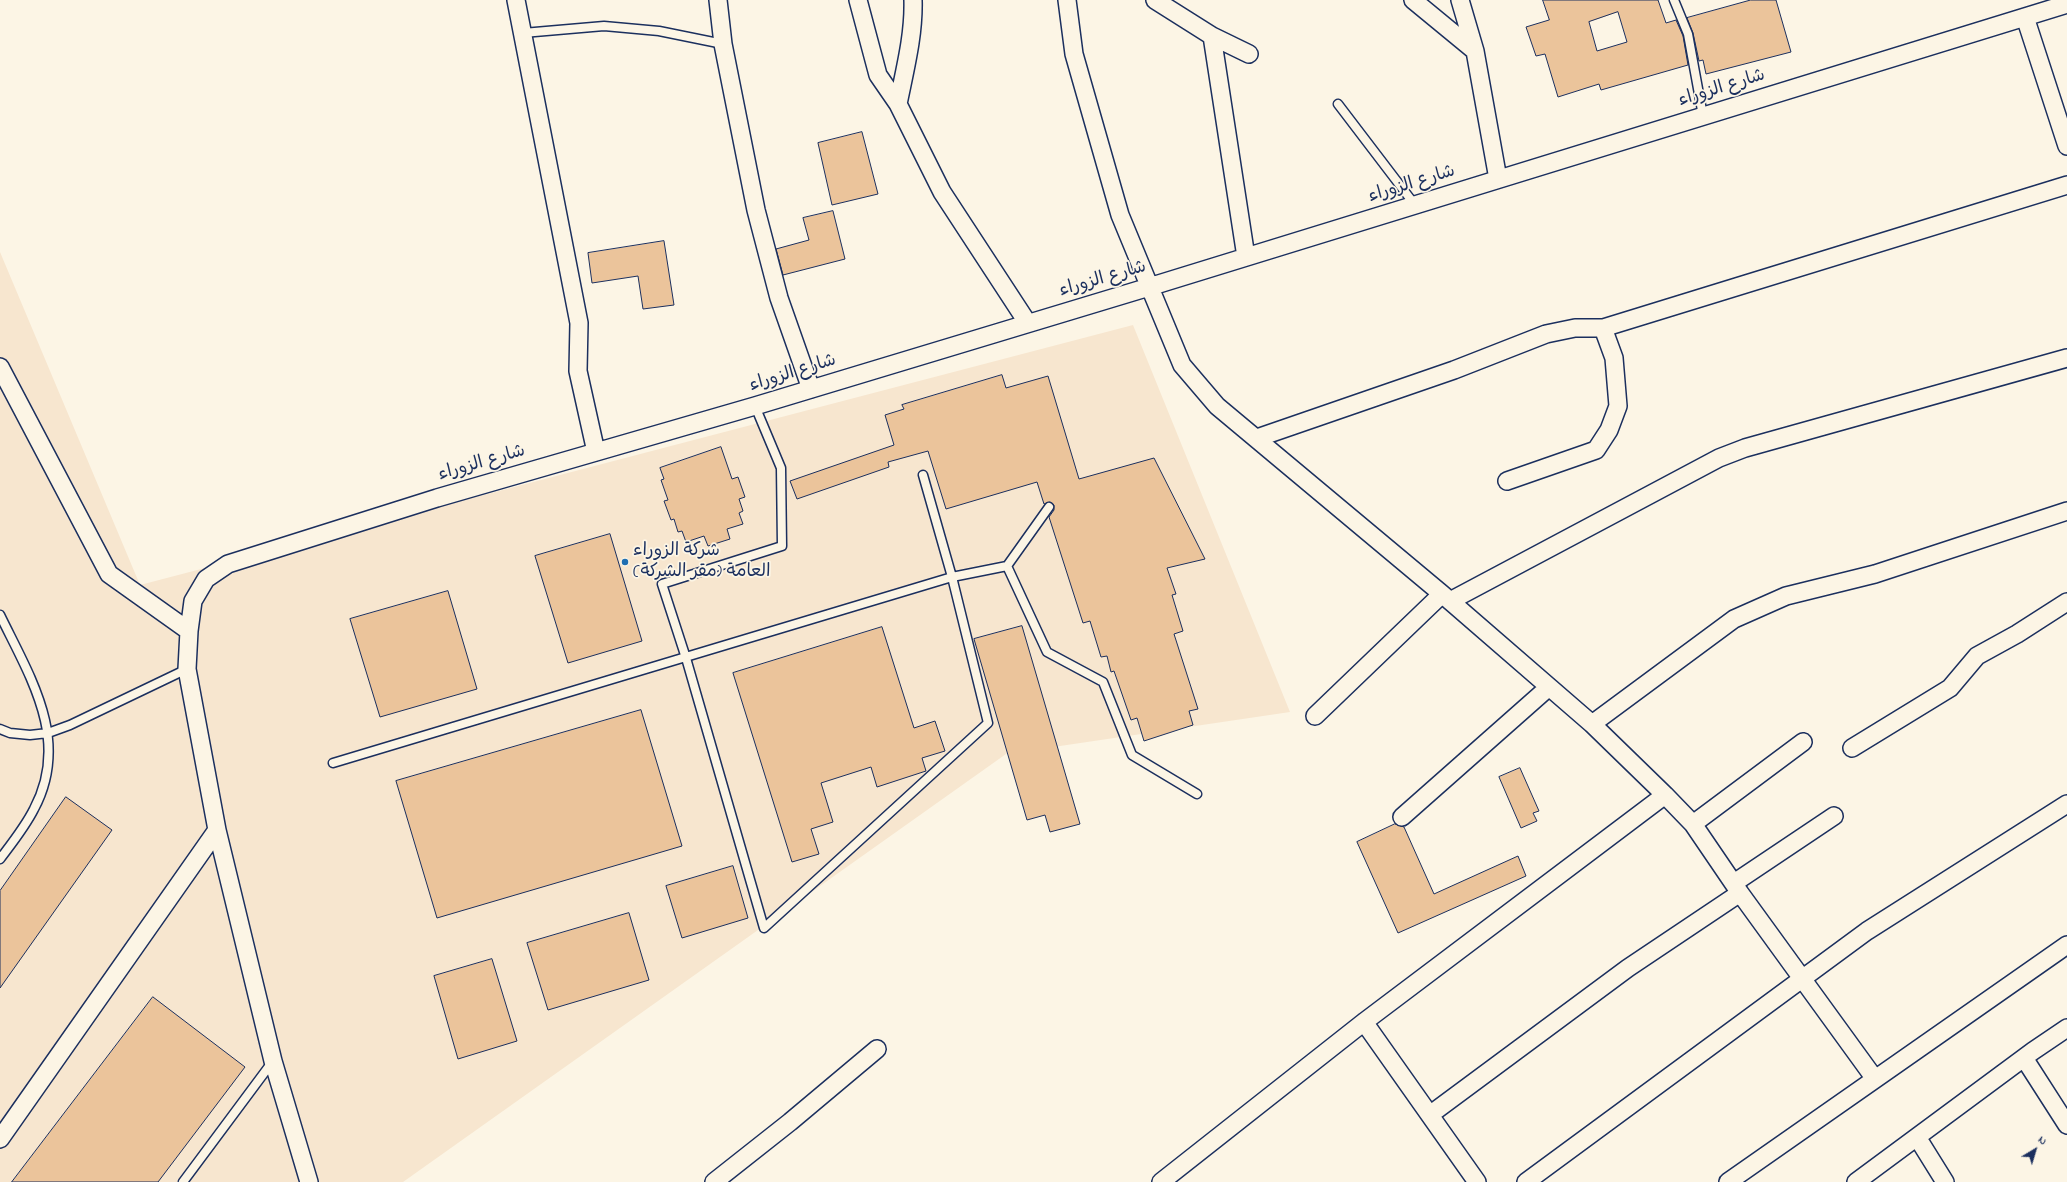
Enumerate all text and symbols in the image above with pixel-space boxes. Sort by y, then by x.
street label: شارع الزوراء [1676,66,1768,112]
street label: شارع الزوراء [1366,162,1458,208]
street label: شارع الزوراء [1057,257,1149,303]
street label: شارع الزوراء [747,351,839,397]
street label: شارع الزوراء [436,441,528,487]
place label: شركة الزوراء العامة (مقر الشركة) [633,541,770,584]
marker: شركة الزوراء العامة (مقر الشركة) [620,557,630,567]
north arrow [2015,1130,2055,1170]
text: N [2035,1132,2050,1149]

